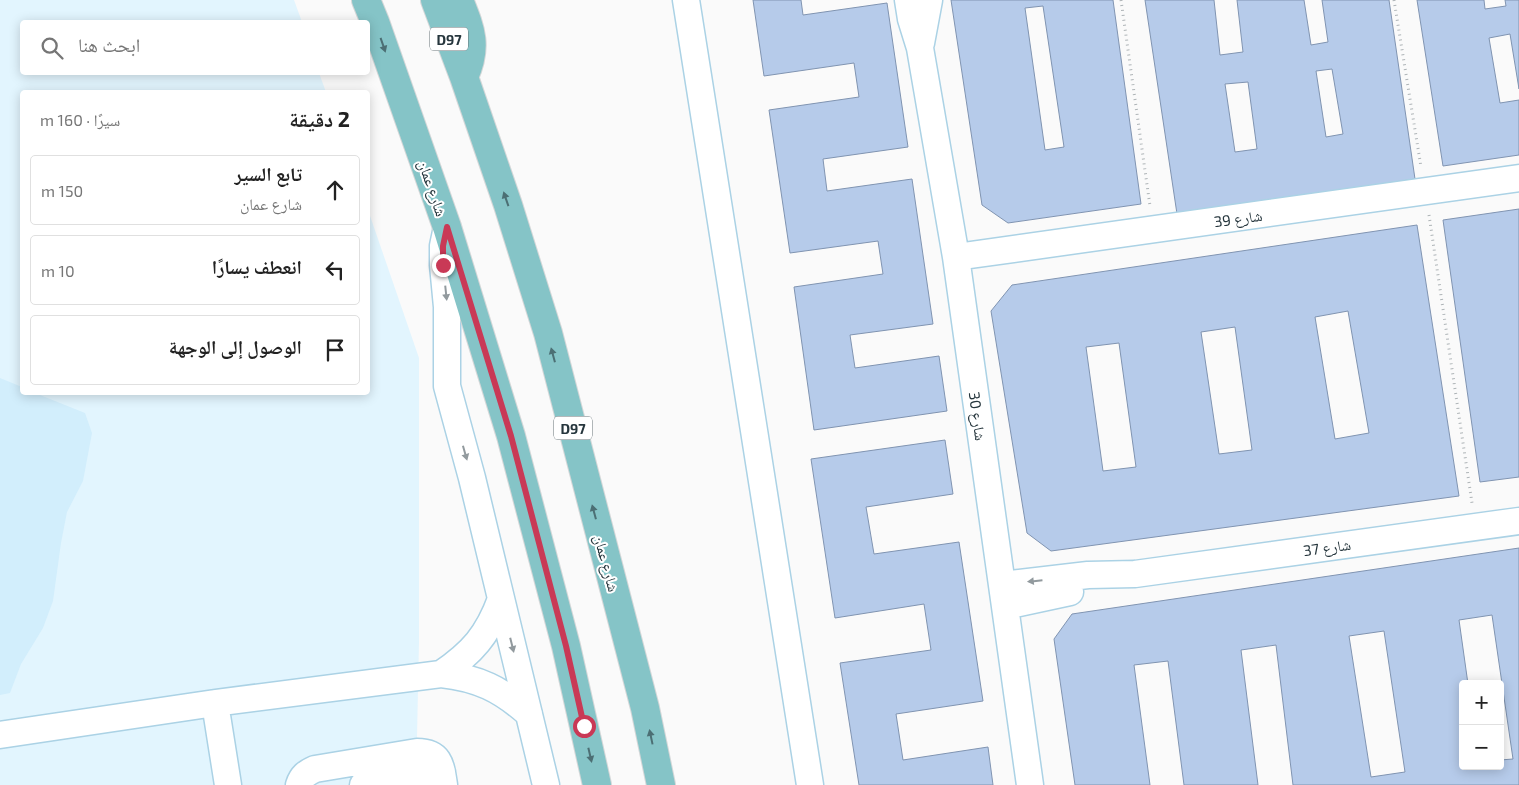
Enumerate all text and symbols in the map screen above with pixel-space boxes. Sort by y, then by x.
search box [20,20,370,75]
road number: D97 [430,28,468,50]
text: ابحث هنا [78,33,140,56]
icon: search [38,34,66,62]
one-way arrow [380,38,387,53]
text: 2 دقيقة [289,106,350,131]
text: سيرًا · 160 m [40,110,120,129]
street label: شارع عمان [413,158,451,219]
text: تابع السير [235,162,302,185]
icon: ahead [321,176,349,204]
text: 150 m [41,181,83,200]
one-way arrow [502,192,509,207]
text: شارع عمان [240,194,302,213]
street label: شارع 39 [1213,206,1264,232]
route end [432,254,455,277]
text: انعطف يسارًا [212,255,302,278]
icon: left [321,256,349,284]
text: 10 m [41,261,75,280]
one-way arrow [442,285,450,301]
text: الوصول إلى الوجهة [169,335,302,358]
icon: arrive [321,336,349,364]
one-way arrow [549,347,557,362]
street label: شارع 30 [964,390,990,442]
road number: D97 [554,416,592,439]
one-way arrow [461,446,469,461]
one-way arrow [590,504,598,519]
street label: شارع عمان [589,533,623,594]
street label: شارع 37 [1302,535,1352,561]
one-way arrow [1026,577,1042,585]
one-way arrow [508,637,516,652]
map controls [1459,680,1504,770]
button: + [1459,680,1504,725]
route start [573,715,596,738]
button: − [1459,725,1504,770]
one-way arrow [647,729,655,745]
one-way arrow [586,748,594,763]

